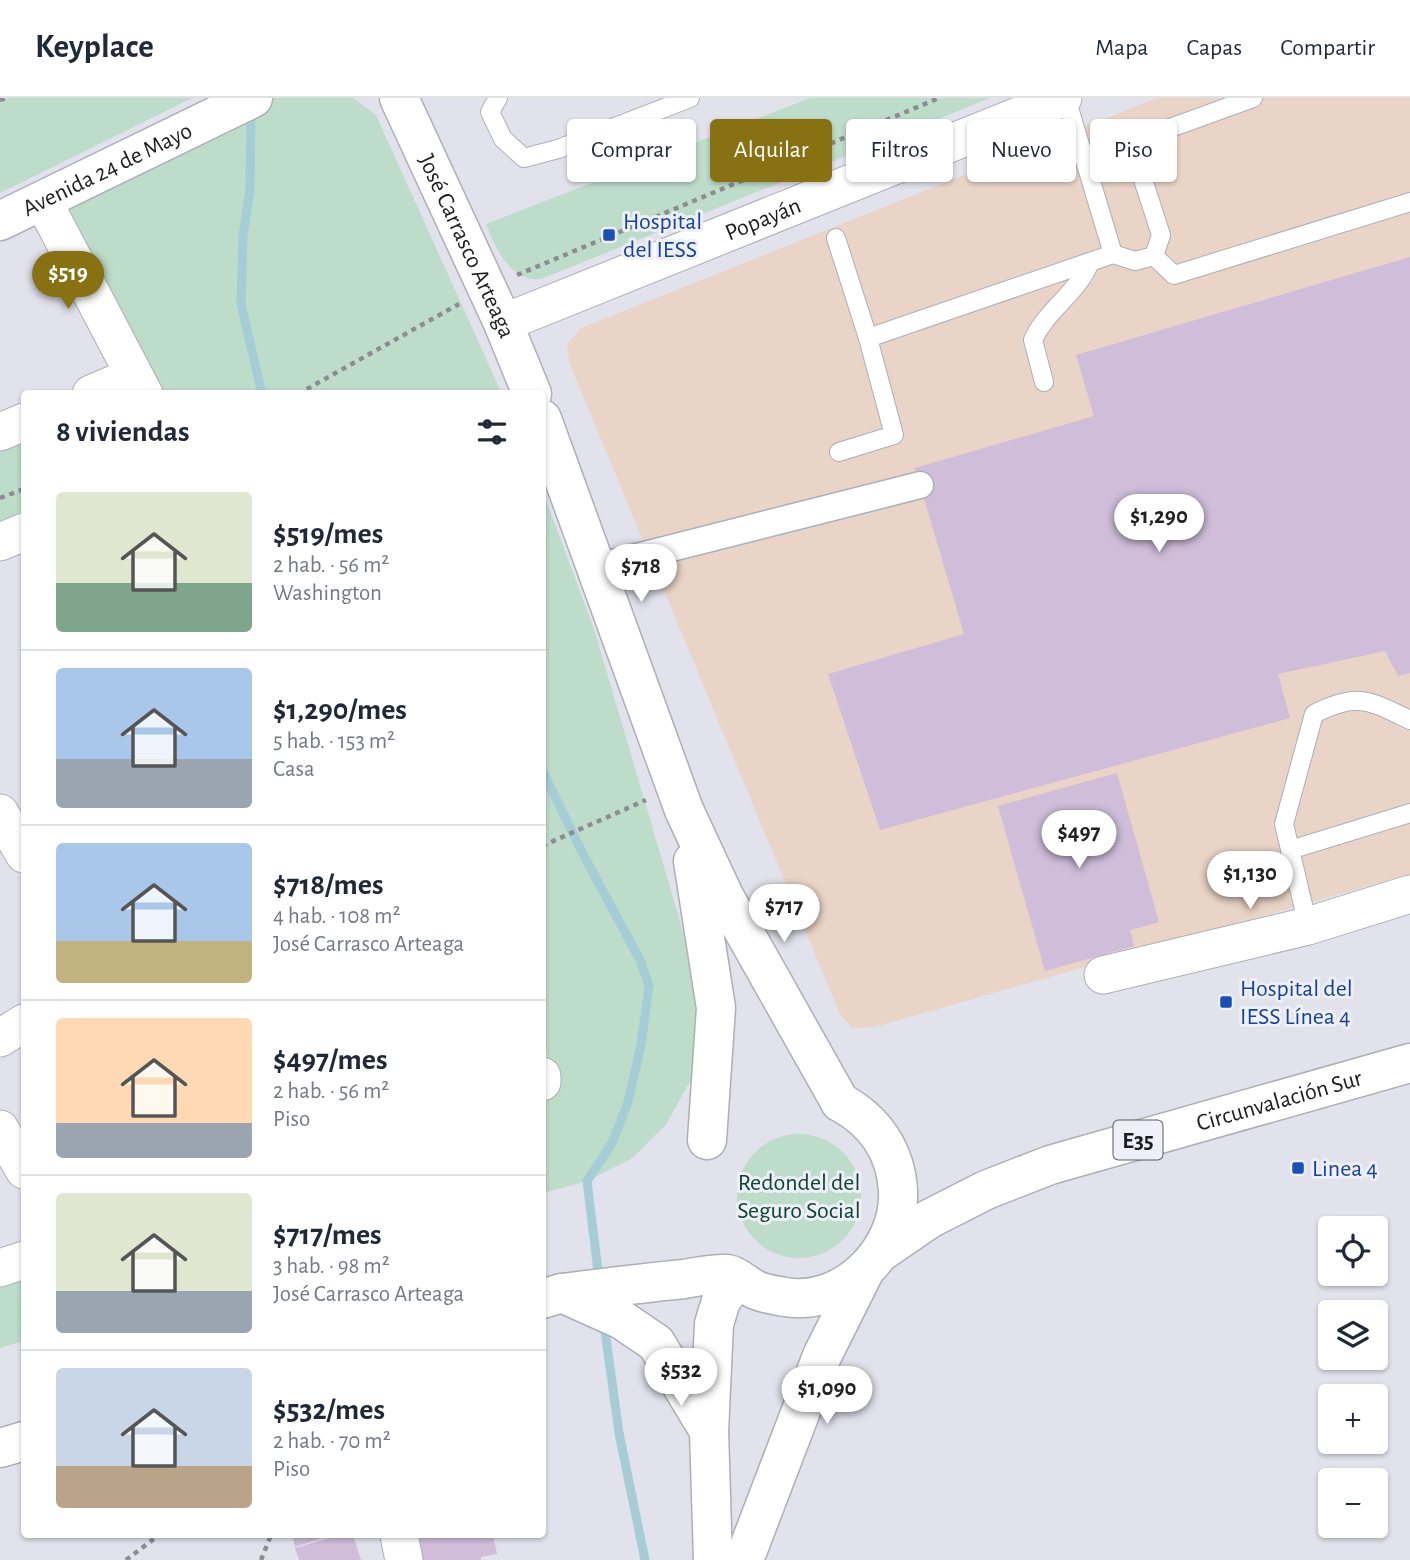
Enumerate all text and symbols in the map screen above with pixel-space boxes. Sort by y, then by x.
text: Keyplace [35,31,154,64]
text: Mapa [1095,36,1148,60]
text: Capas [1186,36,1242,60]
text: Compartir [1280,36,1375,60]
street label: Avenida 24 de Mayo [19,119,196,221]
chip: Comprar [567,119,696,182]
chip: Alquilar [710,119,832,182]
chip: Filtros [846,119,953,182]
chip: Nuevo [967,119,1076,182]
chip: Piso [1090,119,1177,182]
street label: José Carrasco Arteaga [414,151,519,342]
street label: Popayán [722,194,805,245]
place label: Hospital del IESS [623,210,702,262]
marker: Hospital del IESS [601,227,617,243]
pin: $519 [27,252,109,311]
text: $519 [48,262,88,285]
icon: filters [473,413,511,451]
text: 8 viviendas [56,417,189,447]
pin: $1,290 [1102,494,1216,554]
text: $1,290 [1130,505,1188,528]
text: $519/mes [273,519,383,549]
icon: home [112,520,196,604]
pin: $718 [600,545,682,604]
text: 2 hab. · 56 m² [273,554,389,577]
text: $718 [621,555,661,578]
text: Washington [273,582,382,605]
text: $1,290/mes [273,695,407,725]
icon: home [112,696,196,780]
text: 5 hab. · 153 m² [273,730,395,753]
text: Casa [273,758,315,781]
pin: $497 [1038,810,1120,870]
text: $497 [1058,821,1100,844]
pin: $1,130 [1193,852,1307,911]
text: $1,130 [1223,862,1277,885]
text: $718/mes [273,870,383,900]
icon: home [112,871,196,955]
pin: $717 [743,884,825,944]
text: $717 [765,895,803,918]
text: 4 hab. · 108 m² [273,905,401,928]
text: José Carrasco Arteaga [273,933,464,956]
place label: Hospital del IESS Línea 4 [1240,977,1353,1029]
marker: Hospital del IESS Línea 4 [1218,994,1234,1010]
text: $497/mes [273,1045,387,1075]
icon: home [112,1046,196,1130]
street label: Circunvalación Sur [1194,1066,1365,1136]
text: 2 hab. · 56 m² [273,1080,389,1103]
text: Piso [273,1108,310,1131]
road number: E35 [1114,1121,1162,1160]
place label: Linea 4 [1312,1157,1378,1181]
marker: Linea 4 [1290,1160,1306,1176]
park label: Redondel del Seguro Social [737,1171,861,1223]
map controls [1318,1216,1388,1538]
button: locate [1318,1216,1388,1286]
text: $717/mes [273,1220,382,1250]
icon: home [112,1221,196,1305]
text: 3 hab. · 98 m² [273,1255,390,1278]
text: José Carrasco Arteaga [273,1283,464,1306]
button: layers [1318,1300,1388,1370]
pin: $532 [640,1348,722,1408]
text: $532 [660,1359,702,1382]
pin: $1,090 [770,1366,884,1426]
text: $1,090 [798,1377,856,1400]
button: + [1318,1384,1388,1454]
text: $532/mes [273,1395,385,1425]
icon: home [112,1396,196,1480]
text: 2 hab. · 70 m² [273,1430,391,1453]
text: Piso [273,1458,310,1481]
button: − [1318,1468,1388,1538]

